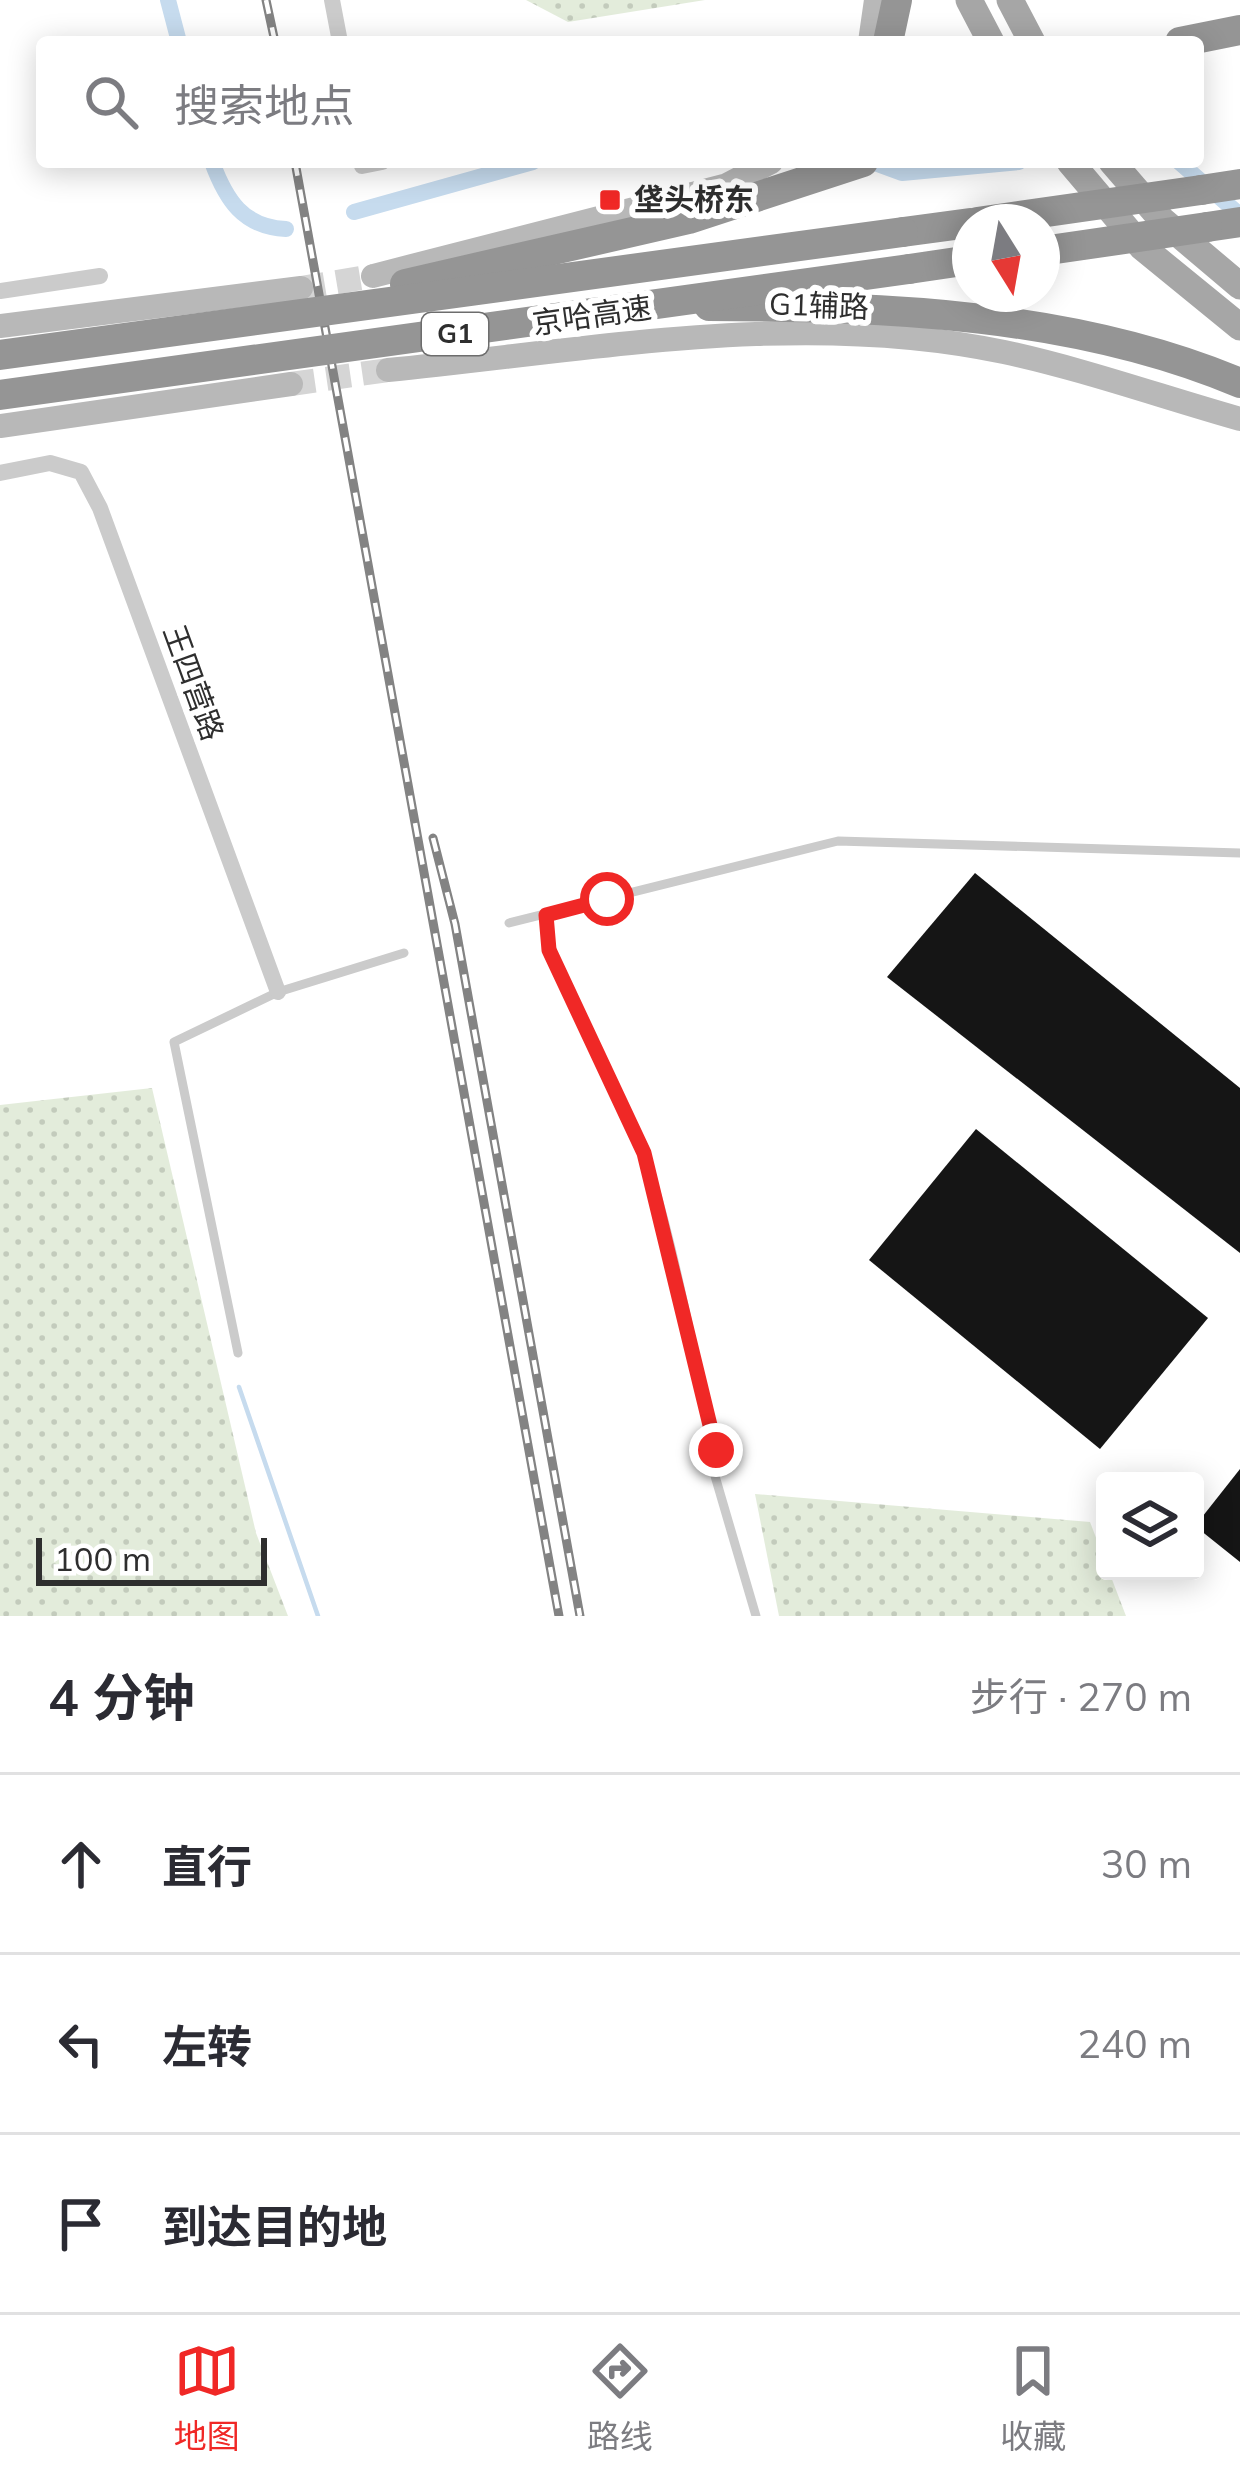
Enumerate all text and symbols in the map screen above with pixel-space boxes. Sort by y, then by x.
search box [36,36,1204,168]
icon: search [78,69,144,135]
text: 搜索地点 [174,77,354,133]
place label: 垡头桥东 [634,180,754,218]
marker: 垡头桥东 [597,187,623,213]
north arrow [952,204,1060,312]
street label: G1辅路 [768,284,870,326]
street label: 京哈高速 [530,288,654,342]
road number: G1 [422,313,488,355]
street label: 王四营路 [156,620,232,746]
route start [580,872,634,926]
route end [689,1423,743,1477]
map controls [1096,1472,1204,1580]
button: layers [1096,1472,1204,1580]
scale bar [36,1532,267,1585]
text: 100 m [54,1538,151,1579]
text: 4 分钟 [48,1665,195,1729]
text: 步行 · 270 m [970,1672,1192,1721]
icon: ahead [48,1831,114,1897]
text: 直行 [162,1838,252,1894]
text: 30 m [1101,1839,1192,1888]
icon: left [48,2011,114,2077]
text: 左转 [162,2018,252,2074]
text: 240 m [1077,2019,1192,2068]
icon: arrive [48,2191,114,2257]
text: 到达目的地 [162,2198,387,2254]
tab: 地图 [174,2338,240,2458]
tab: 路线 [587,2338,653,2458]
tab: 收藏 [1000,2338,1066,2458]

